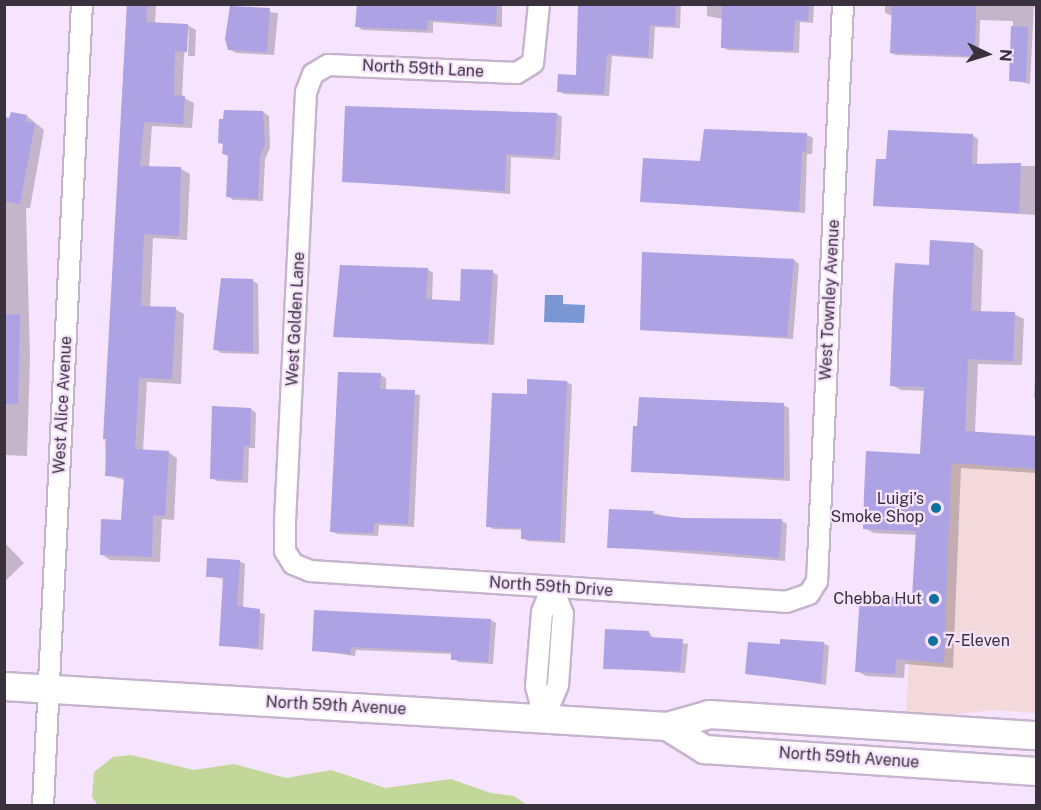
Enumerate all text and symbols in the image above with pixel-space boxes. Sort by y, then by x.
north arrow [957,24,1017,84]
text: N [996,48,1015,62]
street label: North 59th Lane [362,56,484,82]
street label: West Townley Avenue [816,219,844,381]
street label: West Golden Lane [283,251,309,387]
street label: West Alice Avenue [50,335,76,475]
place label: Luigi’s Smoke Shop [830,489,924,527]
marker: Luigi’s Smoke Shop [929,501,943,515]
street label: North 59th Drive [488,573,614,601]
place label: Chebba Hut [833,589,922,609]
marker: Chebba Hut [927,592,941,606]
place label: 7-Eleven [945,631,1010,651]
marker: 7-Eleven [926,634,940,648]
street label: North 59th Avenue [265,693,407,719]
street label: North 59th Avenue [778,744,920,772]

